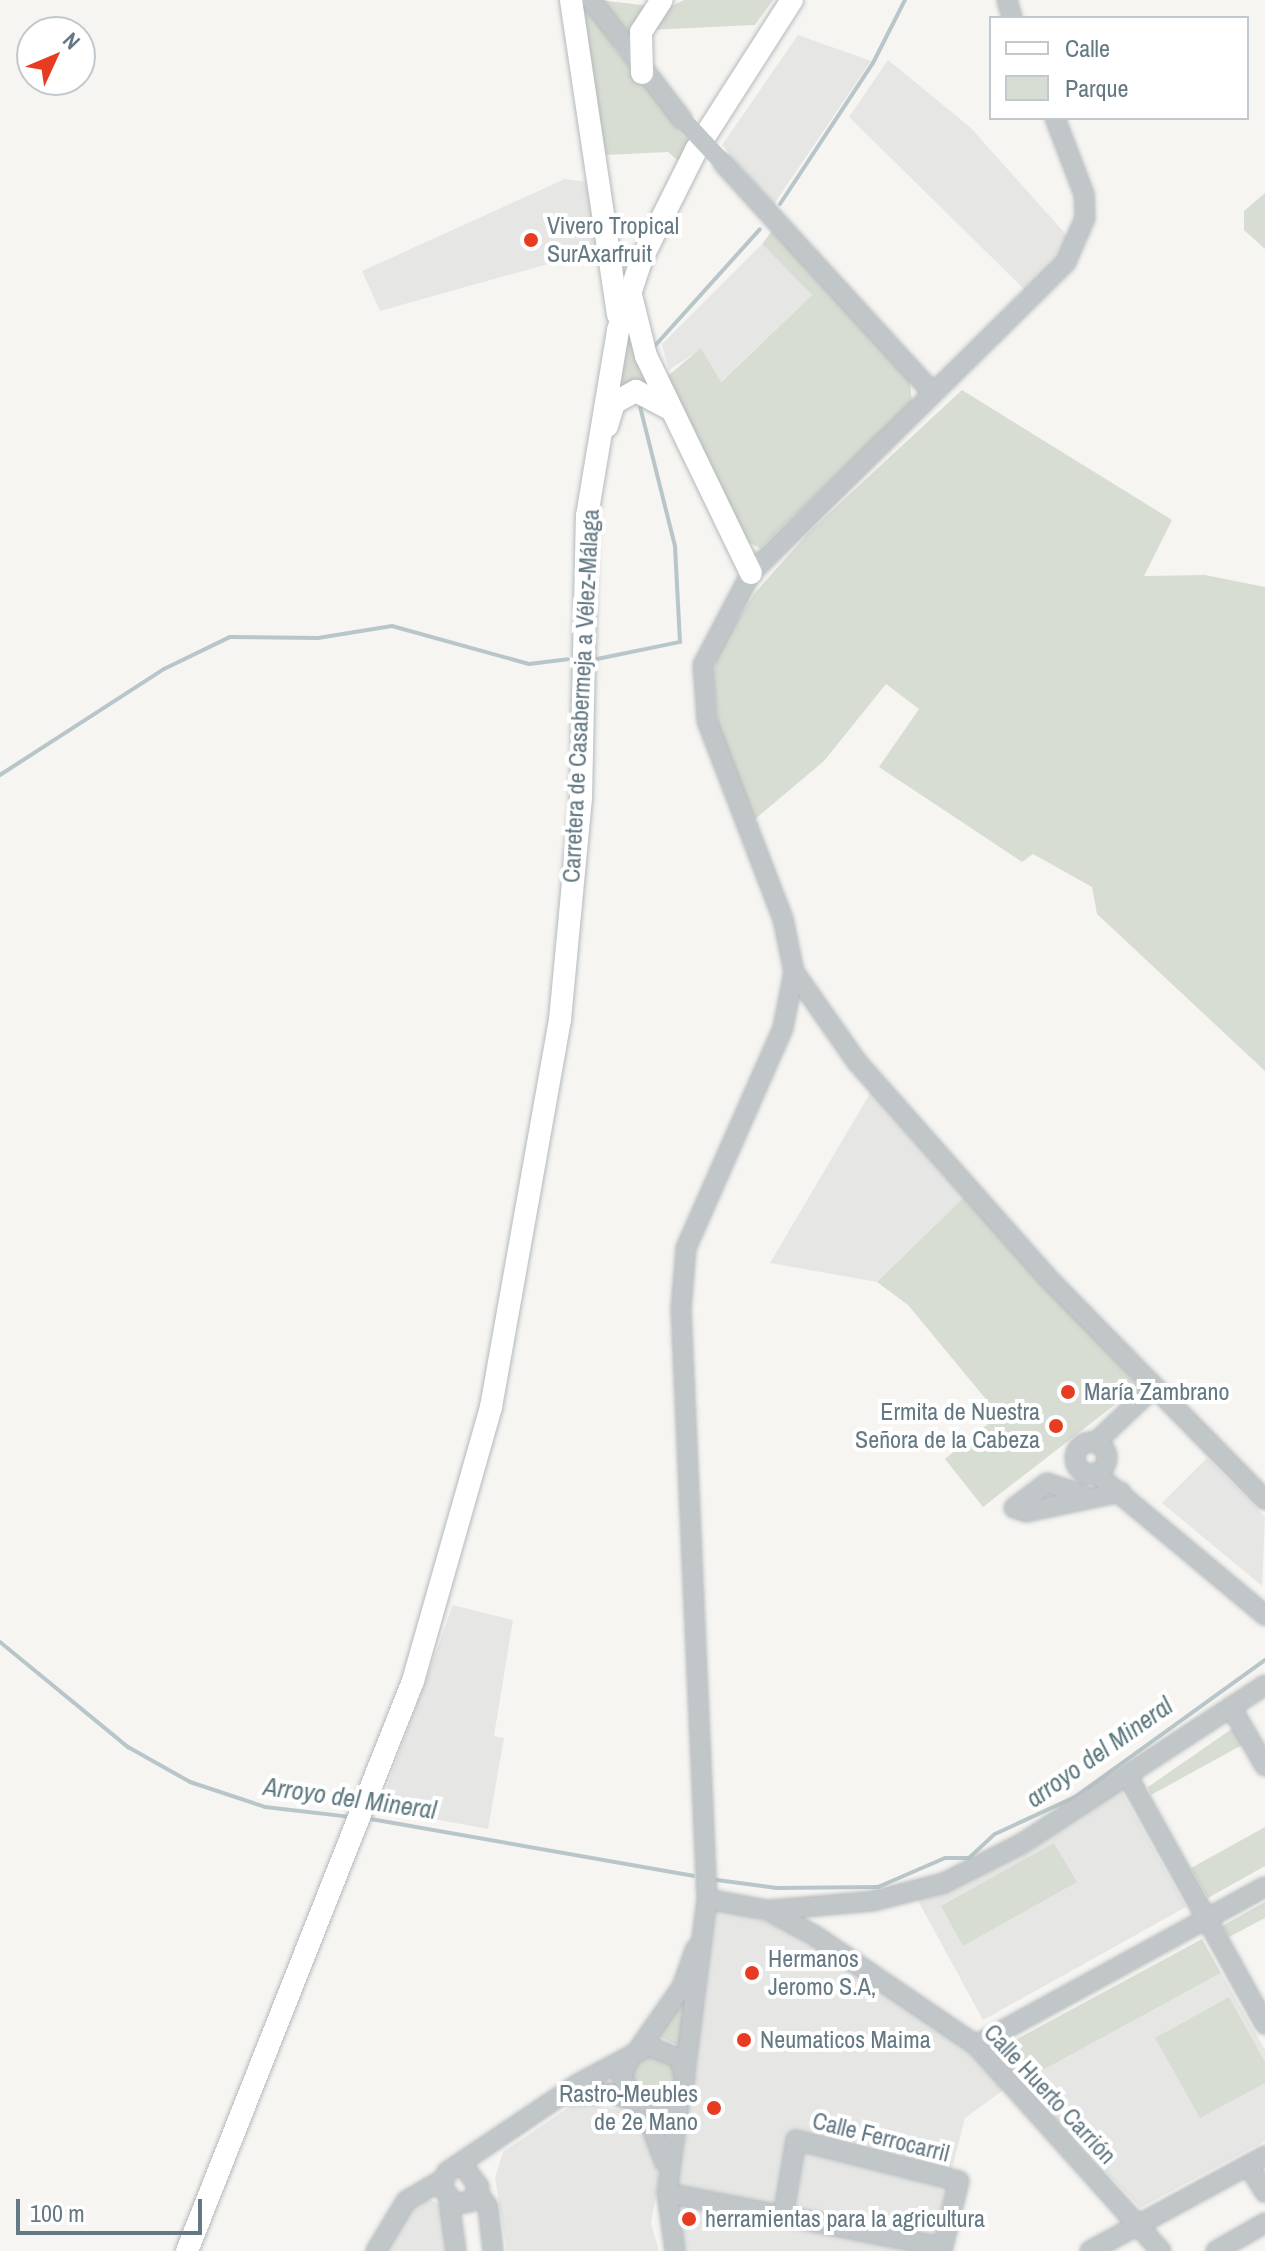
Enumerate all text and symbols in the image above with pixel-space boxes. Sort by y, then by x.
north arrow [16,16,96,96]
legend [989,16,1249,120]
text: N [57,26,87,56]
text: Calle [1065,32,1110,64]
text: Parque [1065,72,1128,104]
place label: Vivero Tropical SurAxarfruit [547,212,679,268]
marker: Vivero Tropical SurAxarfruit [522,231,540,249]
street label: Carretera de Casabermeja a Vélez-Málaga [557,508,605,884]
place label: María Zambrano [1084,1378,1229,1406]
marker: María Zambrano [1059,1383,1077,1401]
place label: Ermita de Nuestra Señora de la Cabeza [855,1398,1040,1454]
marker: Ermita de Nuestra Señora de la Cabeza [1047,1417,1065,1435]
water label: arroyo del Mineral [1020,1690,1178,1814]
water label: Arroyo del Mineral [262,1770,438,1826]
place label: Hermanos Jeromo S.A, [768,1945,876,2001]
marker: Hermanos Jeromo S.A, [743,1964,761,1982]
street label: Calle Huerto Carrión [978,2018,1122,2170]
place label: Neumaticos Maima [760,2026,931,2054]
marker: Neumaticos Maima [735,2031,753,2049]
place label: Rastro-Meubles de 2e Mano [559,2080,698,2136]
marker: Rastro-Meubles de 2e Mano [705,2099,723,2117]
street label: Calle Ferrocarril [810,2106,952,2168]
scale bar [20,2183,206,2233]
text: 100 m [30,2197,85,2229]
place label: herramientas para la agricultura [705,2205,985,2233]
marker: herramientas para la agricultura [680,2210,698,2228]

